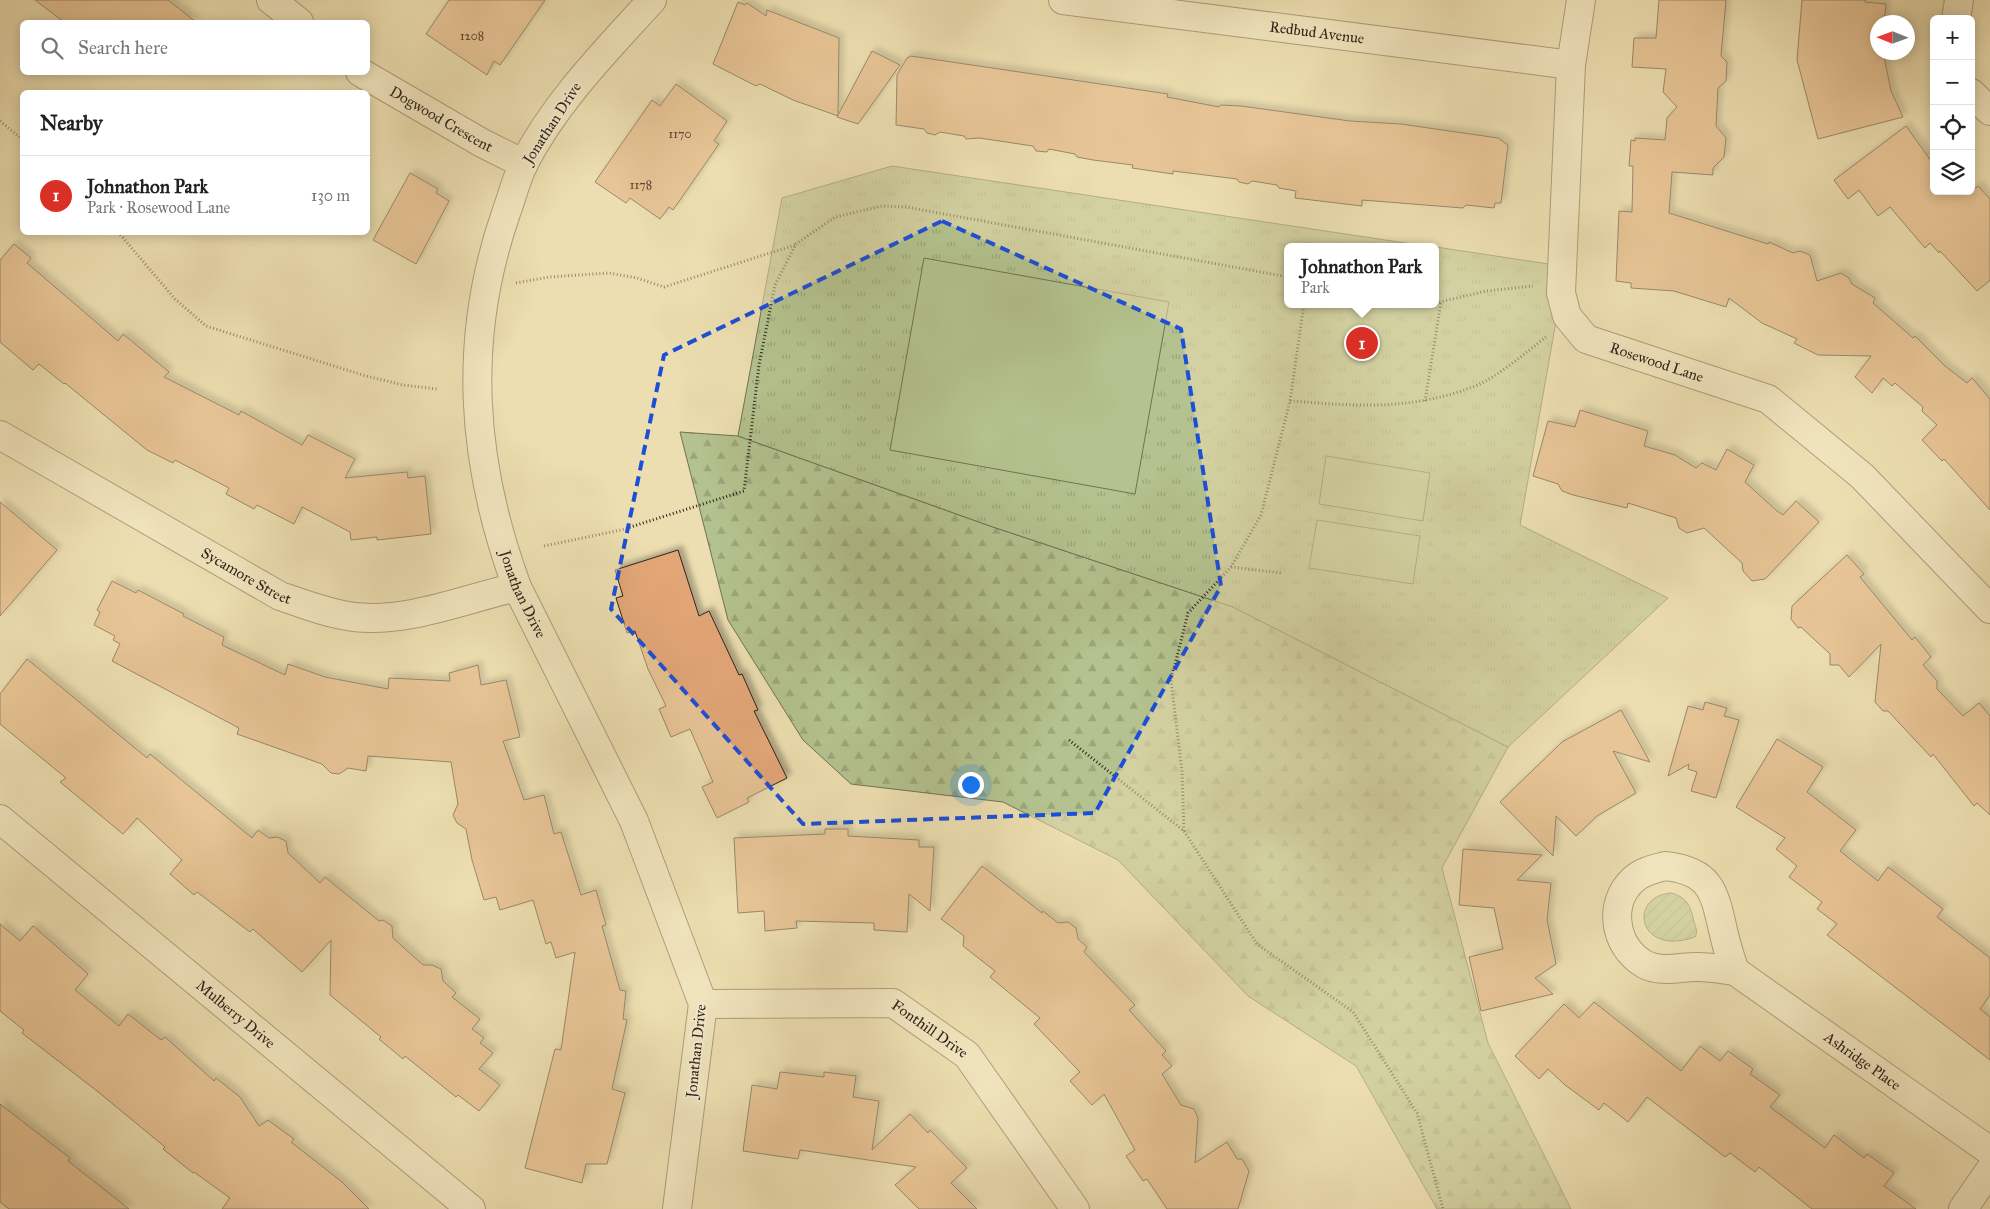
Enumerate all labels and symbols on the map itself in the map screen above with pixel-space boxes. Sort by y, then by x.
north arrow [1870,15,1915,60]
street label: Redbud Avenue [1269,18,1365,47]
house number: 1208 [460,29,484,43]
street label: Jonathan Drive [518,79,586,169]
street label: Dogwood Crescent [387,82,496,156]
house number: 1170 [669,127,691,141]
house number: 1178 [630,178,652,192]
pin: 1 [1346,324,1378,362]
street label: Rosewood Lane [1608,338,1706,386]
street label: Sycamore Street [198,544,294,608]
street label: Jonathan Drive [495,546,550,641]
your location [958,772,984,798]
street label: Mulberry Drive [193,976,279,1052]
street label: Fonthill Drive [888,996,971,1062]
street label: Jonathan Drive [682,1003,711,1101]
street label: Ashridge Place [1820,1027,1904,1094]

